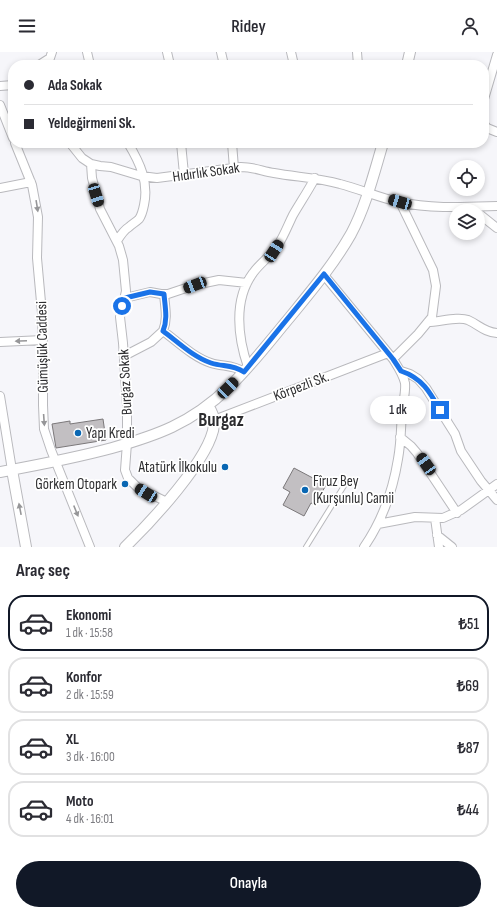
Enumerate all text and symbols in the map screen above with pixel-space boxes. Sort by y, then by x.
icon: menu [16,15,38,37]
icon: person [459,15,481,37]
text: Ridey [231,16,266,37]
text: Ada Sokak [48,76,102,95]
text: Yeldeğirmeni Sk. [48,114,135,133]
street label: Hıdırlık Sokak [171,158,241,187]
map controls [449,160,485,240]
button: locate [449,160,485,196]
car [87,182,105,208]
car [387,193,413,211]
one-way arrow [34,200,40,212]
button: layers [449,204,485,240]
car [262,238,286,264]
car [182,275,208,295]
route start [113,297,131,315]
street label: Gümüşlük Caddesi [32,301,53,393]
one-way arrow [15,337,27,344]
street label: Burgaz Sokak [114,348,137,415]
street label: Körpezli Sk. [271,367,332,406]
car [215,375,241,401]
callout: 1 dk [370,396,426,424]
route end [431,401,449,419]
text: 1 dk [389,402,407,418]
district label: Burgaz [198,409,244,432]
one-way arrow [40,414,47,426]
place label: Yapı Kredi [86,424,135,443]
marker: Yapı Kredi [73,428,83,438]
car [414,451,438,477]
place label: Atatürk İlkokulu [137,458,217,477]
marker: Atatürk İlkokulu [220,462,230,472]
place label: Fîruz Bey (Kurşunlu) Camii [313,472,394,508]
place label: Görkem Otopark [35,475,117,494]
marker: Görkem Otopark [120,479,130,489]
car [133,482,159,504]
marker: Fîruz Bey (Kurşunlu) Camii [300,485,310,495]
one-way arrow [16,502,22,515]
one-way arrow [72,505,79,517]
text: Araç seç [16,560,70,581]
icon: car [18,605,54,641]
text: Ekonomi [66,606,111,625]
text: ₺51 [458,615,479,634]
text: 1 dk · 15:58 [66,625,113,641]
icon: car [18,667,54,703]
text: Konfor [66,668,102,687]
text: ₺69 [457,677,479,696]
text: 2 dk · 15:59 [66,687,114,703]
icon: car [18,729,54,765]
text: XL [66,730,79,749]
text: ₺87 [457,739,479,758]
text: 3 dk · 16:00 [66,749,115,765]
icon: car [18,791,54,827]
text: Moto [66,792,93,811]
text: ₺44 [457,801,479,820]
text: 4 dk · 16:01 [66,811,114,827]
button: Onayla [16,861,481,907]

